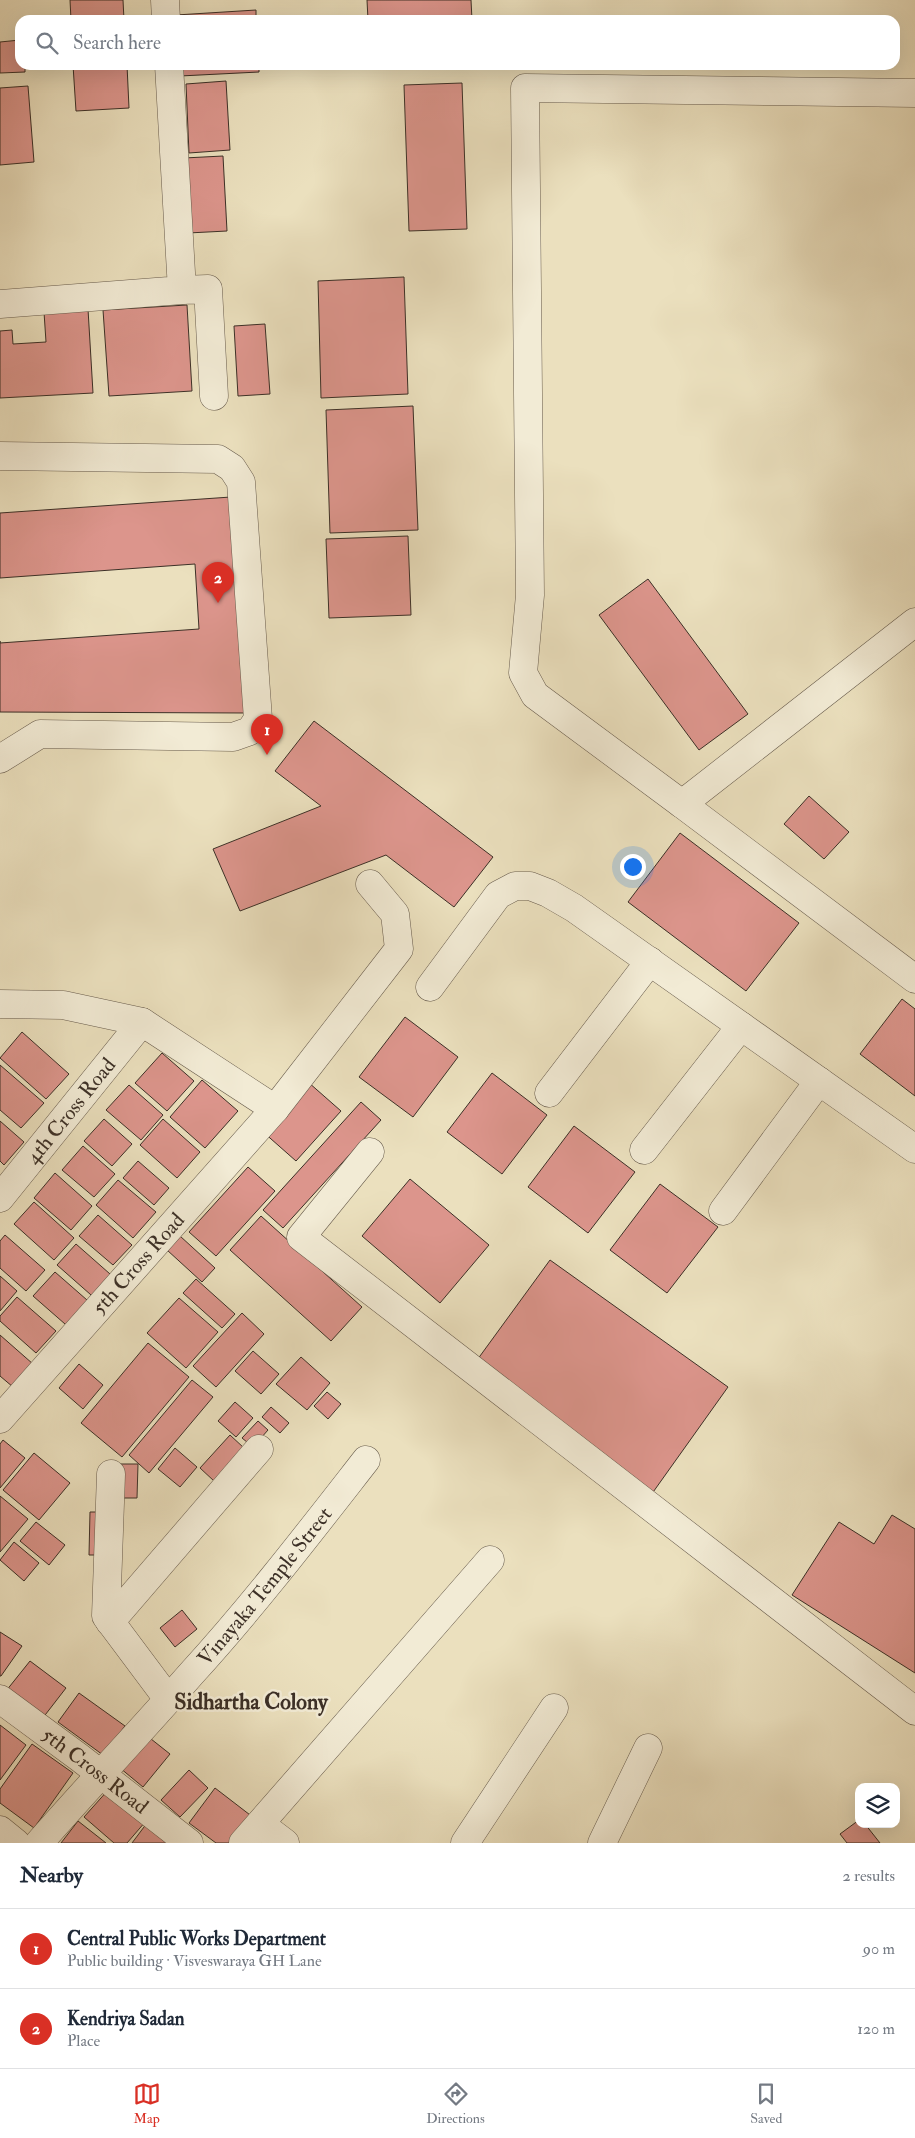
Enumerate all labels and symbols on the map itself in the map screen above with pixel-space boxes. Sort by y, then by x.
pin: 2 [202,562,234,603]
pin: 1 [251,714,283,755]
your location [620,854,646,880]
street label: 4th Cross Road [20,1052,122,1170]
street label: 5th Cross Road [86,1207,191,1320]
street label: Vinayaka Temple Street [192,1501,338,1672]
district label: Sidhartha Colony [174,1688,329,1717]
street label: 5th Cross Road [36,1721,154,1821]

